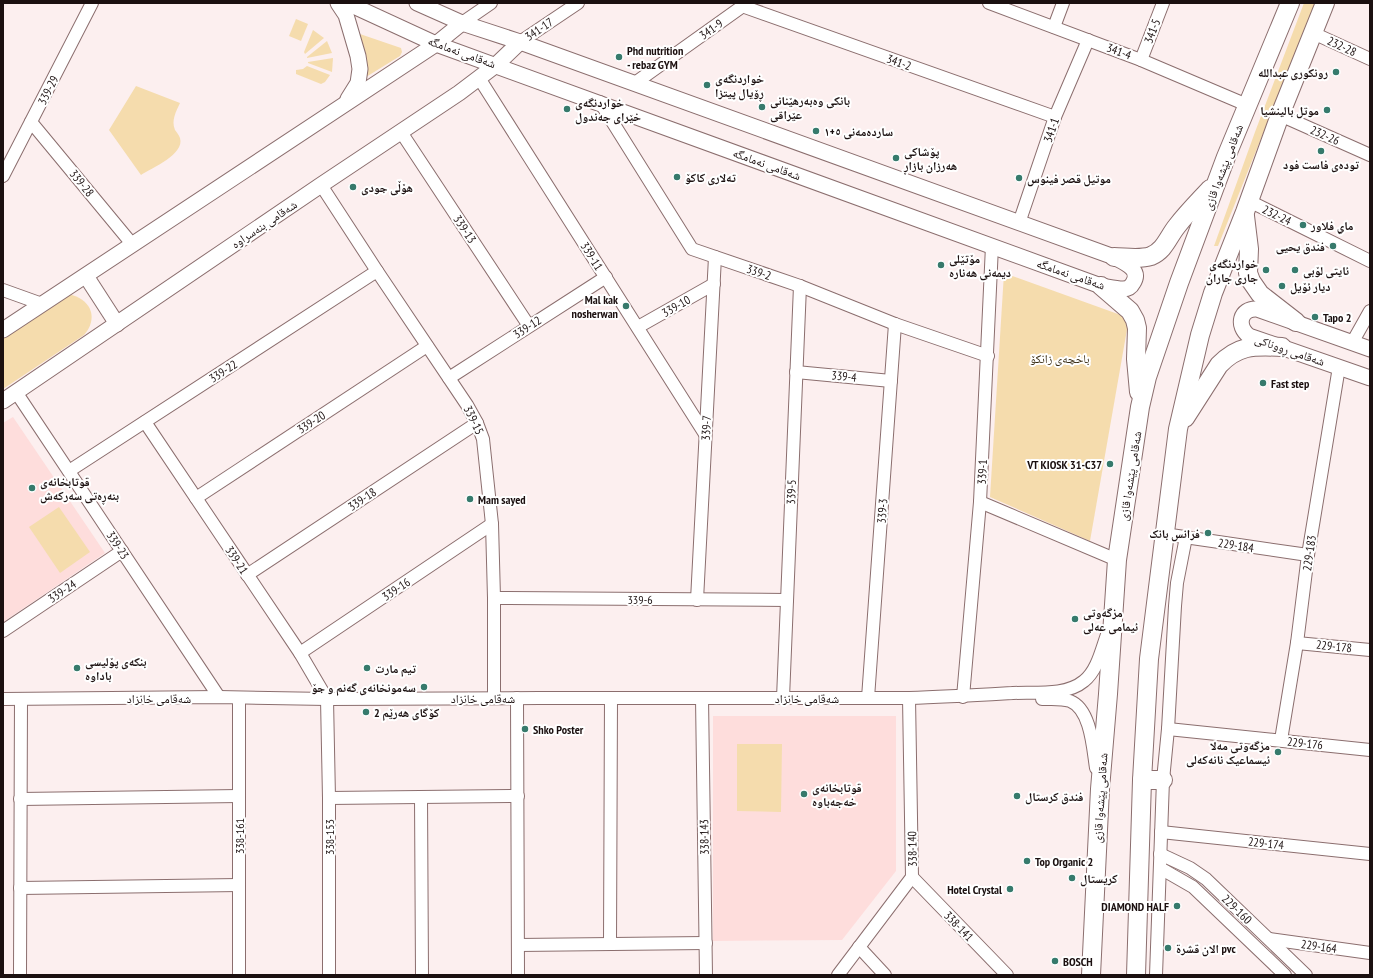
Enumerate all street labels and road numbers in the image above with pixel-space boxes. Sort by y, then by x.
street label: 341-17 [522,14,556,44]
street label: 341-9 [696,16,726,42]
street label: 341-5 [1141,17,1163,45]
street label: شەقامی نەمامگە [426,33,498,71]
street label: 232-28 [1325,33,1359,59]
street label: 341-4 [1105,40,1134,63]
street label: 341-2 [885,51,913,73]
street label: 339-29 [34,73,62,107]
street label: 341-1 [1040,116,1062,144]
street label: شەقامی پێشەوا قازی [1200,122,1246,212]
street label: 232-26 [1308,122,1342,148]
street label: شەقامی نەمامگە [731,145,803,183]
street label: 339-28 [67,166,97,200]
street label: شەقامی بنەسراوە [228,196,300,252]
street label: 232-24 [1260,202,1295,229]
street label: 339-13 [450,212,480,246]
street label: 339-11 [578,239,606,273]
street label: شەقامی نەمامگە [1035,255,1107,293]
street label: 339-2 [745,261,773,283]
street label: 339-10 [659,292,693,320]
street label: 339-12 [510,312,544,342]
street label: شەقامی ڕووناکی [1252,331,1327,371]
street label: 339-22 [206,356,240,386]
street label: 339-4 [831,367,858,385]
street label: 339-15 [461,403,487,437]
street label: 339-20 [294,407,328,437]
street label: 339-7 [698,415,714,441]
street label: شەقامی پێشەوا قازی [1116,430,1145,522]
street label: 339-1 [974,459,990,485]
street label: 339-5 [783,479,799,505]
street label: 339-18 [345,484,379,514]
street label: 339-3 [874,498,890,524]
street label: 339-23 [103,528,133,562]
street label: 229-183 [1299,534,1319,572]
street label: 229-184 [1217,535,1255,555]
street label: 339-21 [222,543,252,577]
street label: 339-16 [379,574,413,604]
street label: 339-24 [45,576,79,606]
street label: 339-6 [627,592,653,607]
street label: 229-178 [1315,637,1353,655]
street label: شەقامی خانزاد [127,691,191,706]
street label: شەقامی خانزاد [451,691,515,706]
street label: شەقامی خانزاد [775,691,839,706]
street label: 229-176 [1286,734,1324,752]
street label: شەقامی پێشەوا قازی [1089,752,1111,844]
street label: 338-161 [232,818,247,854]
street label: 338-153 [322,819,337,855]
street label: 338-143 [696,819,712,855]
street label: 338-140 [904,831,920,867]
street label: 229-174 [1247,834,1285,852]
street label: 229-160 [1219,891,1255,927]
street label: 338-141 [941,908,977,944]
street label: 229-164 [1300,936,1338,956]

